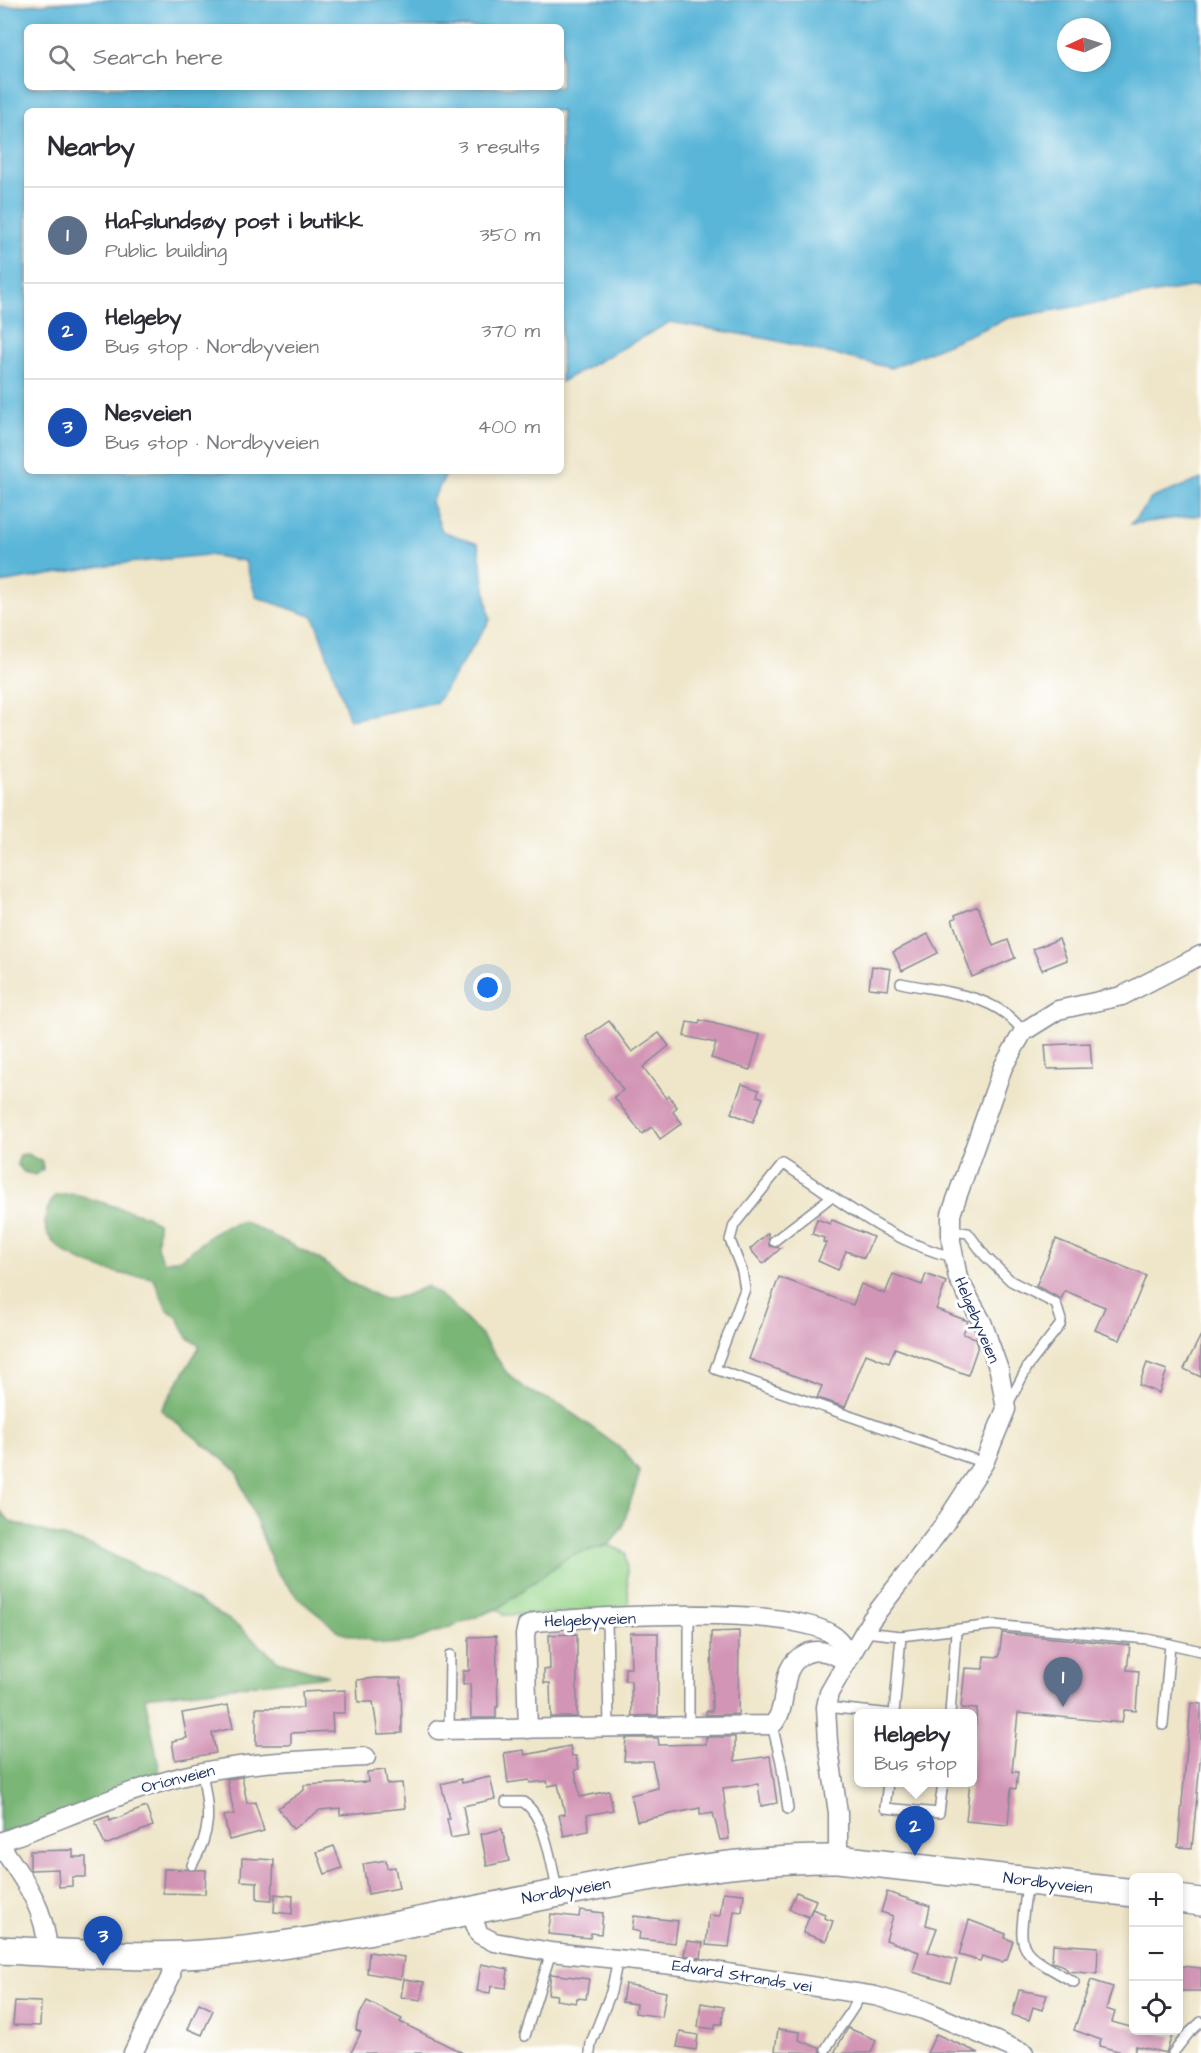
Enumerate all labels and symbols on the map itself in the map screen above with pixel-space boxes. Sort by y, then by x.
north arrow [1057,18,1111,72]
your location [473,973,502,1002]
street label: Helgebyveien [948,1274,1005,1367]
street label: Helgebyveien [544,1607,636,1634]
pin: 1 [1044,1658,1082,1707]
street label: Orionveien [139,1759,217,1799]
pin: 2 [896,1806,934,1856]
street label: Nordbyveien [1002,1867,1094,1900]
street label: Nordbyveien [520,1872,612,1911]
pin: 3 [84,1916,122,1966]
street label: Edvard Strands vei [671,1954,814,1998]

